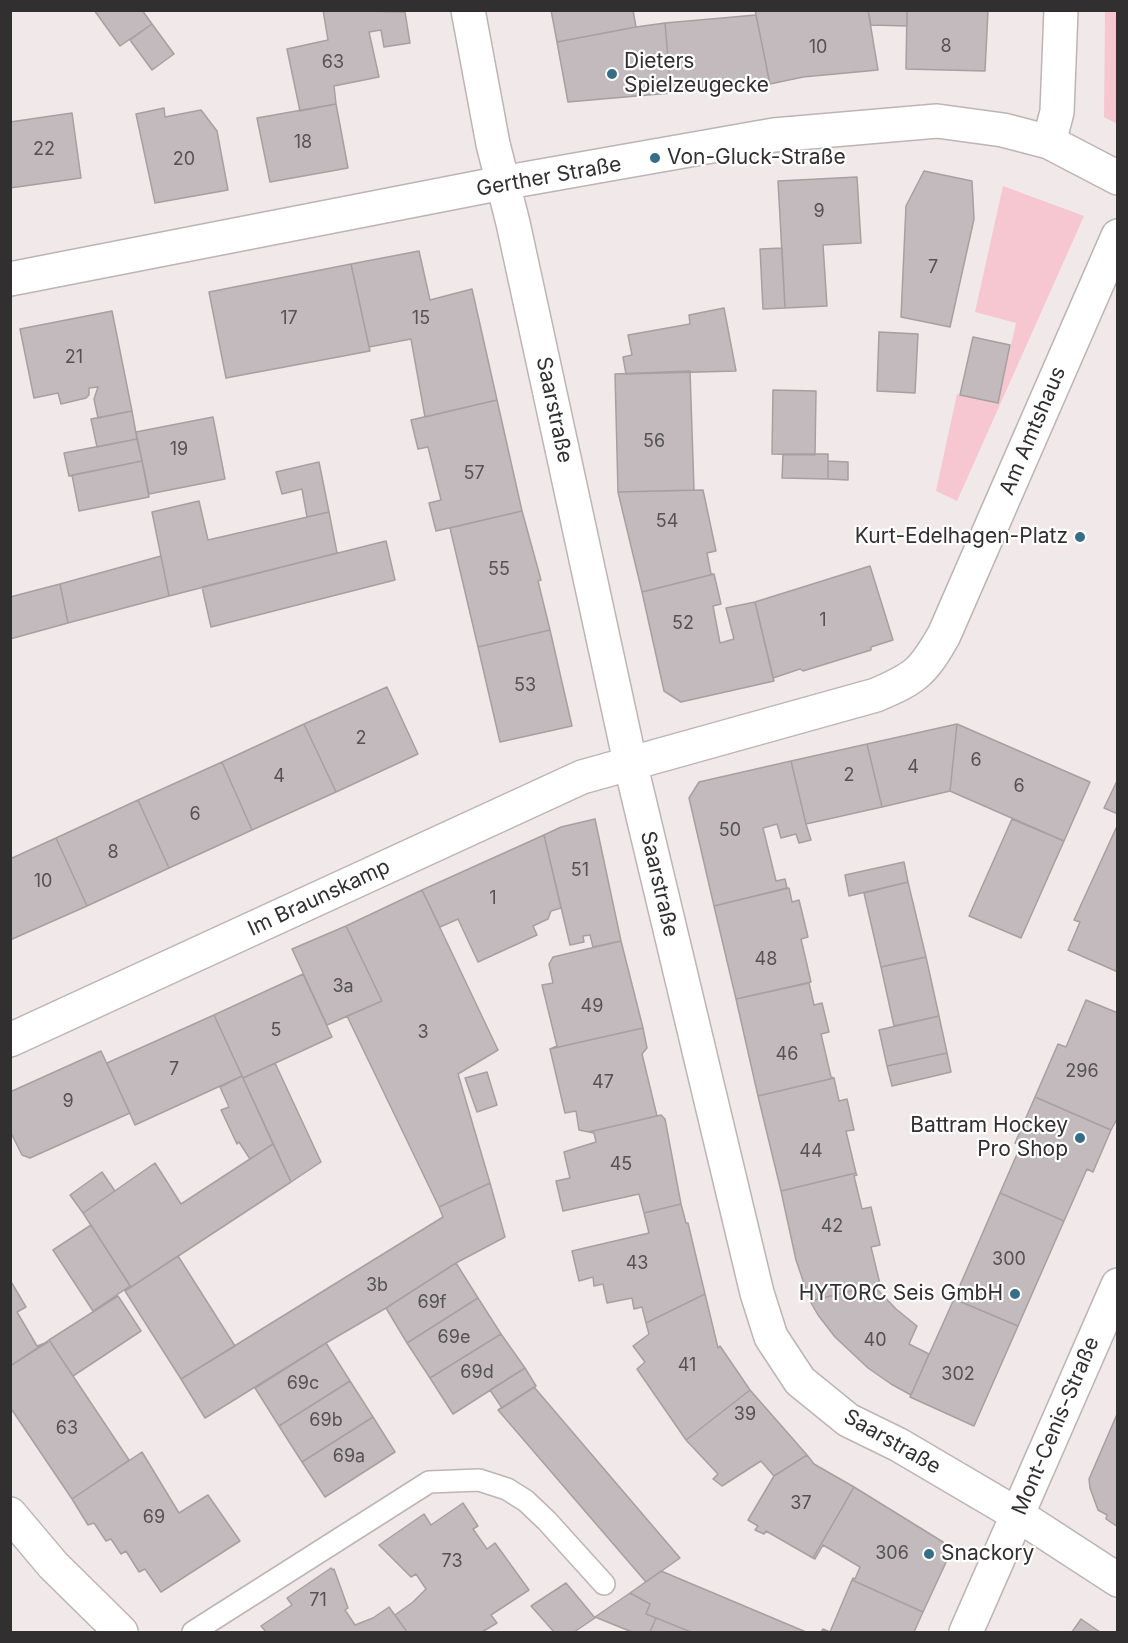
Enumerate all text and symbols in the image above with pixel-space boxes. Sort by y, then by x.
house number: 8 [940,36,952,58]
house number: 10 [809,37,827,59]
place label: Dieters Spielzeugecke [624,49,769,99]
house number: 63 [322,52,344,74]
marker: Dieters Spielzeugecke [605,67,619,81]
house number: 18 [294,132,312,154]
house number: 22 [33,139,55,161]
place label: Von-Gluck-Straße [667,145,846,171]
house number: 20 [173,149,195,171]
marker: Von-Gluck-Straße [648,151,662,165]
street label: Gerther Straße [475,152,623,202]
house number: 9 [813,201,825,223]
house number: 7 [928,257,938,279]
house number: 17 [280,308,298,330]
house number: 15 [412,308,430,330]
house number: 21 [65,347,83,369]
street label: Saarstraße [530,355,578,465]
street label: Am Amtshaus [995,363,1071,499]
house number: 56 [643,431,665,453]
house number: 19 [170,439,188,461]
house number: 57 [463,463,485,485]
house number: 54 [656,511,678,533]
place label: Kurt-Edelhagen-Platz [855,524,1068,550]
marker: Kurt-Edelhagen-Platz [1073,530,1087,544]
house number: 55 [488,559,510,581]
house number: 1 [819,610,827,632]
house number: 52 [672,613,694,635]
house number: 53 [514,675,536,697]
house number: 2 [356,728,366,750]
house number: 6 [970,750,982,772]
house number: 4 [907,757,919,779]
house number: 2 [844,765,854,787]
house number: 4 [273,766,285,788]
house number: 6 [1013,776,1025,798]
house number: 6 [189,804,201,826]
house number: 50 [719,820,741,842]
street label: Saarstraße [635,829,683,939]
house number: 8 [107,842,119,864]
street label: Im Braunskamp [244,854,394,942]
house number: 51 [571,860,589,882]
house number: 10 [34,871,52,893]
house number: 1 [489,888,497,910]
house number: 48 [755,949,777,971]
house number: 3a [332,976,354,998]
house number: 49 [581,996,603,1018]
house number: 5 [271,1020,281,1042]
house number: 3 [417,1022,429,1044]
house number: 46 [776,1044,798,1066]
house number: 7 [169,1059,179,1081]
house number: 296 [1065,1061,1099,1083]
house number: 47 [592,1072,614,1094]
house number: 9 [62,1091,74,1113]
place label: Battram Hockey Pro Shop [910,1113,1068,1163]
marker: Battram Hockey Pro Shop [1073,1131,1087,1145]
house number: 44 [799,1141,823,1163]
house number: 45 [610,1154,632,1176]
house number: 42 [821,1216,843,1238]
house number: 300 [992,1249,1026,1271]
house number: 43 [626,1253,648,1275]
house number: 3b [366,1275,388,1297]
place label: HYTORC Seis GmbH [799,1281,1003,1307]
marker: HYTORC Seis GmbH [1008,1287,1022,1301]
house number: 69f [418,1292,446,1314]
house number: 69e [438,1327,470,1349]
house number: 40 [864,1330,886,1352]
street label: Mont-Cenis-Straße [1007,1333,1105,1519]
house number: 41 [678,1355,696,1377]
house number: 69d [460,1362,494,1384]
house number: 302 [941,1364,975,1386]
house number: 69c [287,1373,319,1395]
house number: 39 [734,1404,756,1426]
street label: Saarstraße [839,1404,945,1480]
house number: 69b [309,1410,343,1432]
house number: 63 [56,1418,78,1440]
house number: 69a [333,1446,365,1468]
house number: 37 [790,1493,812,1515]
house number: 69 [143,1507,165,1529]
place label: Snackory [941,1541,1034,1567]
house number: 306 [875,1543,909,1565]
marker: Snackory [922,1547,936,1561]
house number: 73 [441,1551,463,1573]
house number: 71 [309,1590,327,1612]

